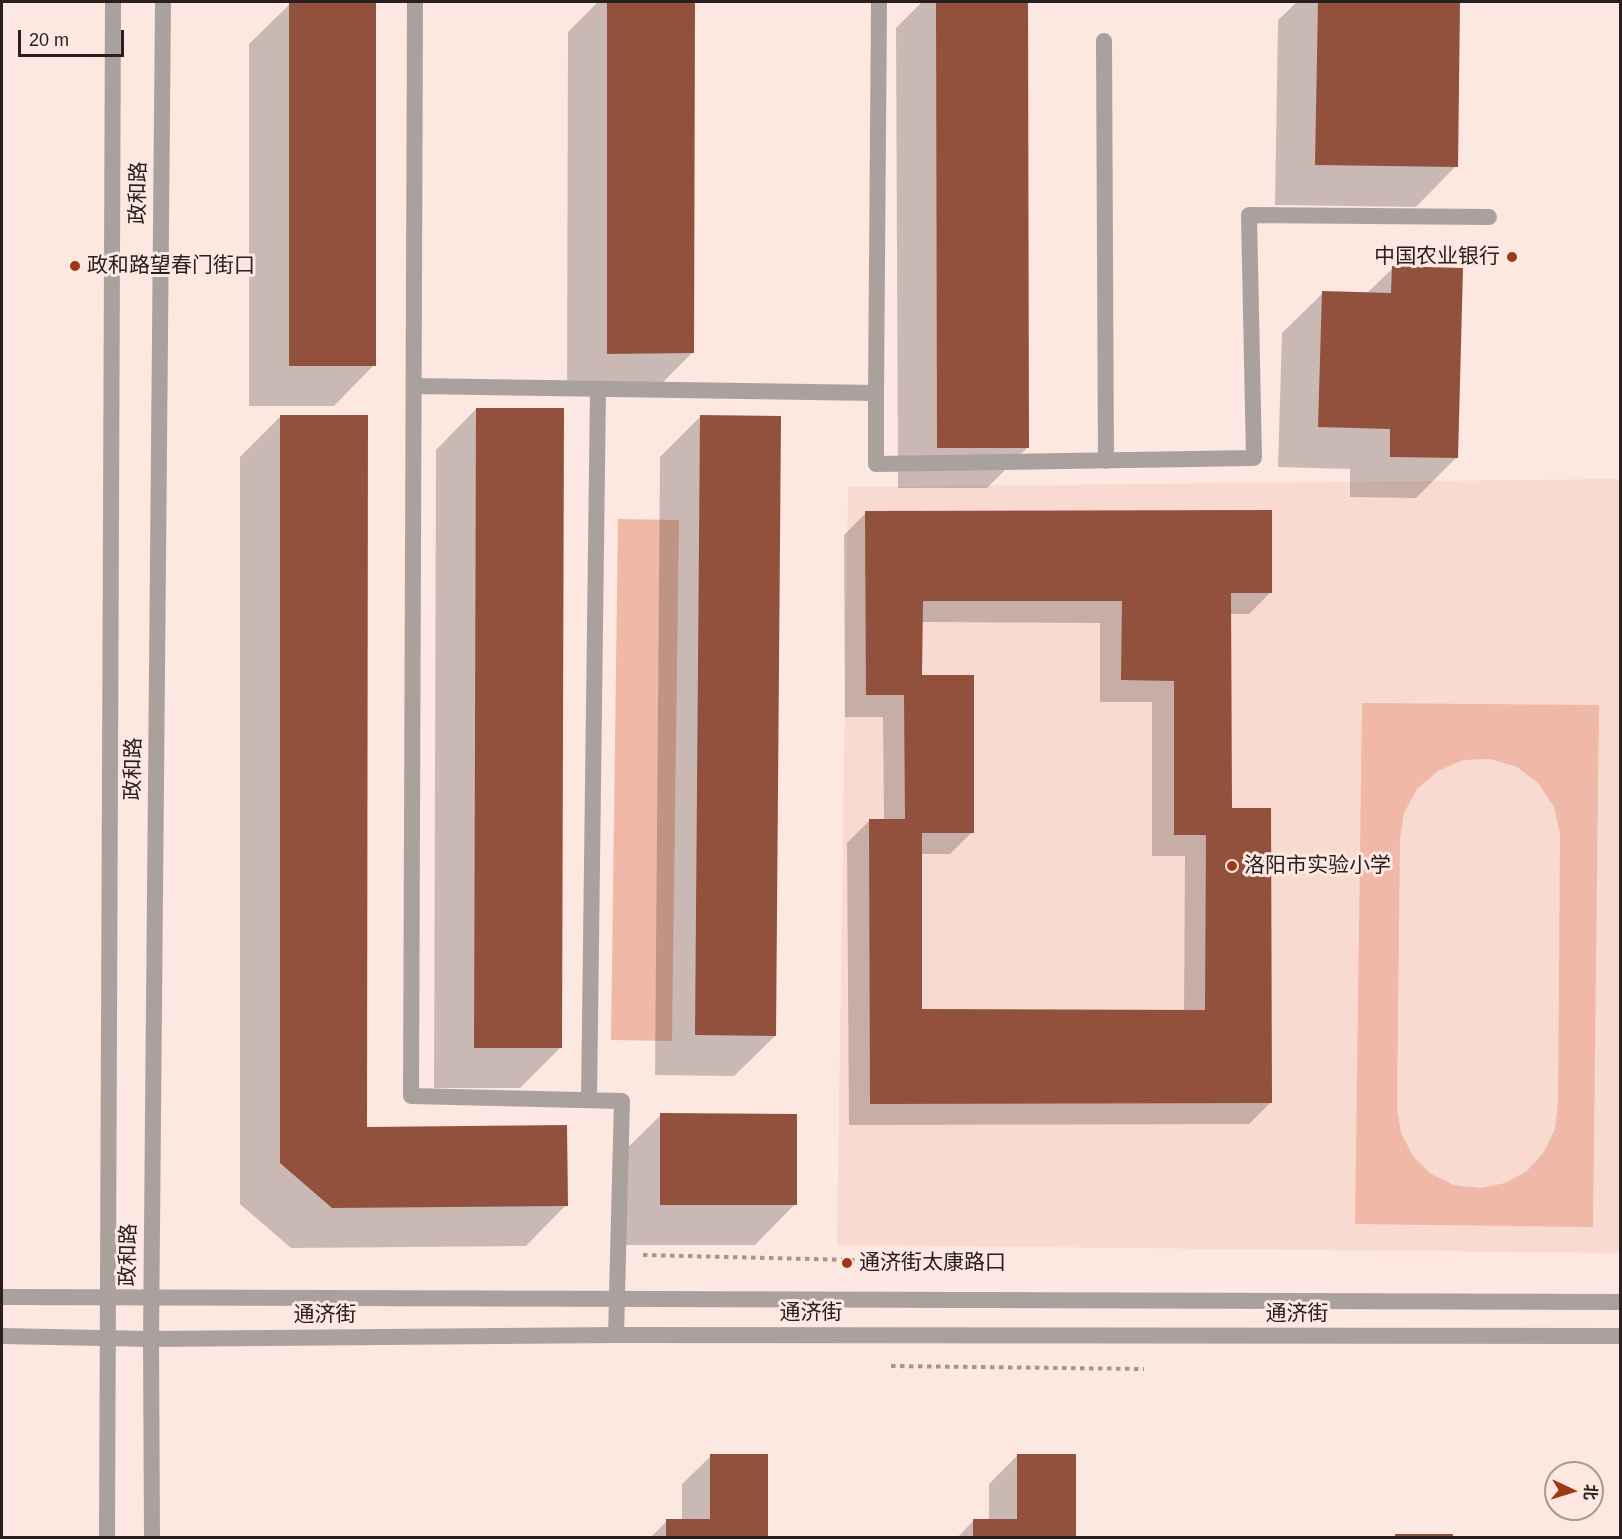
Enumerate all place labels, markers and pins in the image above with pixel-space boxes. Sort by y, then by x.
place label: 中国农业银行 [1374,244,1500,270]
marker: 中国农业银行 [1505,250,1519,264]
place label: 政和路望春门街口 [87,253,255,279]
marker: 政和路望春门街口 [68,259,82,273]
place label: 洛阳市实验小学 [1244,853,1391,879]
marker: 洛阳市实验小学 [1225,859,1239,873]
place label: 通济街太康路口 [859,1250,1006,1276]
marker: 通济街太康路口 [840,1256,854,1270]

